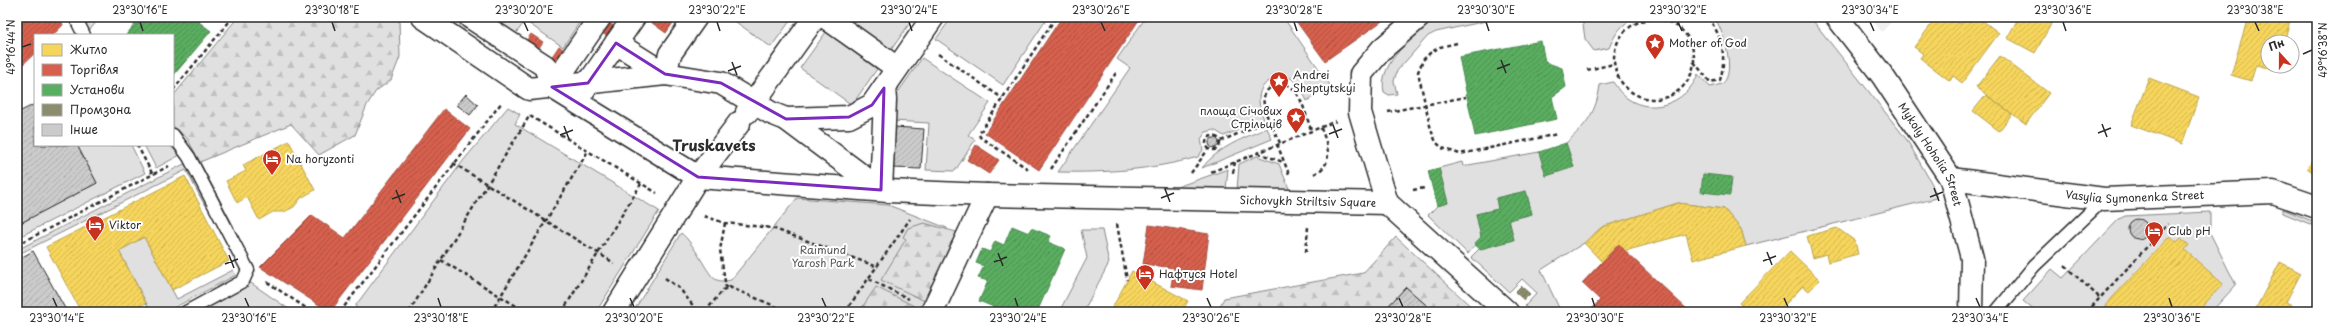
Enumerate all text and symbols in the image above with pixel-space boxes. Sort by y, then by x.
text: 23°30'16"E [112,2,168,17]
text: 23°30'18"E [304,2,360,17]
text: 23°30'20"E [495,2,553,17]
text: 23°30'22"E [688,2,746,17]
text: 23°30'24"E [880,2,938,17]
text: 23°30'26"E [1072,2,1130,17]
text: 23°30'28"E [1265,2,1323,17]
text: 23°30'30"E [1457,2,1515,17]
text: 23°30'32"E [1649,2,1707,17]
text: 23°30'34"E [1841,2,1899,17]
text: 23°30'36"E [2034,2,2092,17]
text: 23°30'38"E [2226,2,2284,17]
text: 49°16'44"N [3,19,18,75]
text: 49°16'38"N [2315,22,2330,78]
place icon: Mother of God [1644,32,1666,60]
text: Пн [2266,33,2287,55]
legend [34,34,174,146]
place label: Mother of God [1669,34,1747,51]
north arrow [2260,34,2300,74]
text: Житло [70,40,108,58]
text: Торгівля [70,60,119,78]
place label: Andrei Sheptytskyi [1293,66,1356,96]
place icon: Andrei Sheptytskyi [1268,70,1290,98]
text: Установи [70,80,125,98]
street label: Mykoly Hoholia Street [1894,99,1967,208]
text: Промзона [70,100,132,118]
place label: площа Січових Стрільців [1200,102,1282,132]
place icon: площа Січових Стрільців [1285,106,1307,134]
text: Інше [70,120,98,138]
district label: Truskavets [672,133,756,156]
hotel icon: Na horyzonti [261,148,283,176]
place label: Na horyzonti [286,150,354,167]
street label: Vasylia Symonenka Street [2065,185,2205,207]
street label: Sichovykh Striltsiv Square [1239,191,1377,211]
hotel icon: Viktor [84,214,106,242]
place label: Viktor [109,216,142,233]
hotel icon: Club pH [2143,220,2165,248]
place label: Club pH [2168,222,2211,239]
park label: Raimund Yarosh Park [792,241,855,271]
hotel icon: Нафтуся Hotel [1134,263,1156,291]
place label: Нафтуся Hotel [1159,265,1237,282]
text: 23°30'14"E [29,310,85,325]
text: 23°30'16"E [221,310,277,325]
text: 23°30'18"E [413,310,469,325]
text: 23°30'20"E [605,310,663,325]
text: 23°30'22"E [797,310,855,325]
text: 23°30'24"E [989,310,1047,325]
text: 23°30'26"E [1182,310,1240,325]
text: 23°30'28"E [1374,310,1432,325]
text: 23°30'30"E [1566,310,1624,325]
text: 23°30'32"E [1759,310,1817,325]
text: 23°30'34"E [1951,310,2009,325]
text: 23°30'36"E [2143,310,2201,325]

